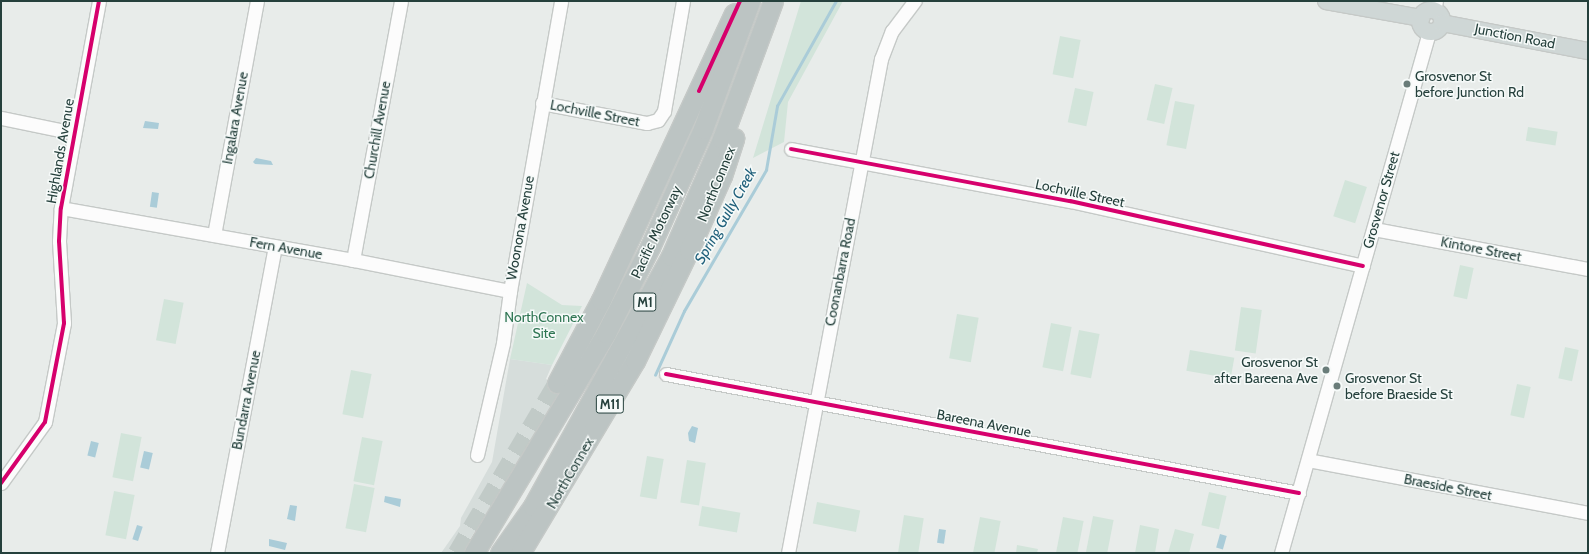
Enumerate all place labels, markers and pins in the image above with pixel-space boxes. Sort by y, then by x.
place label: Grosvenor St before Junction Rd [1415,68,1524,100]
marker: Grosvenor St before Junction Rd [1402,79,1412,89]
place label: Grosvenor St after Bareena Ave [1214,354,1318,386]
marker: Grosvenor St after Bareena Ave [1321,365,1331,375]
place label: Grosvenor St before Braeside St [1345,370,1453,402]
marker: Grosvenor St before Braeside St [1332,381,1342,391]

